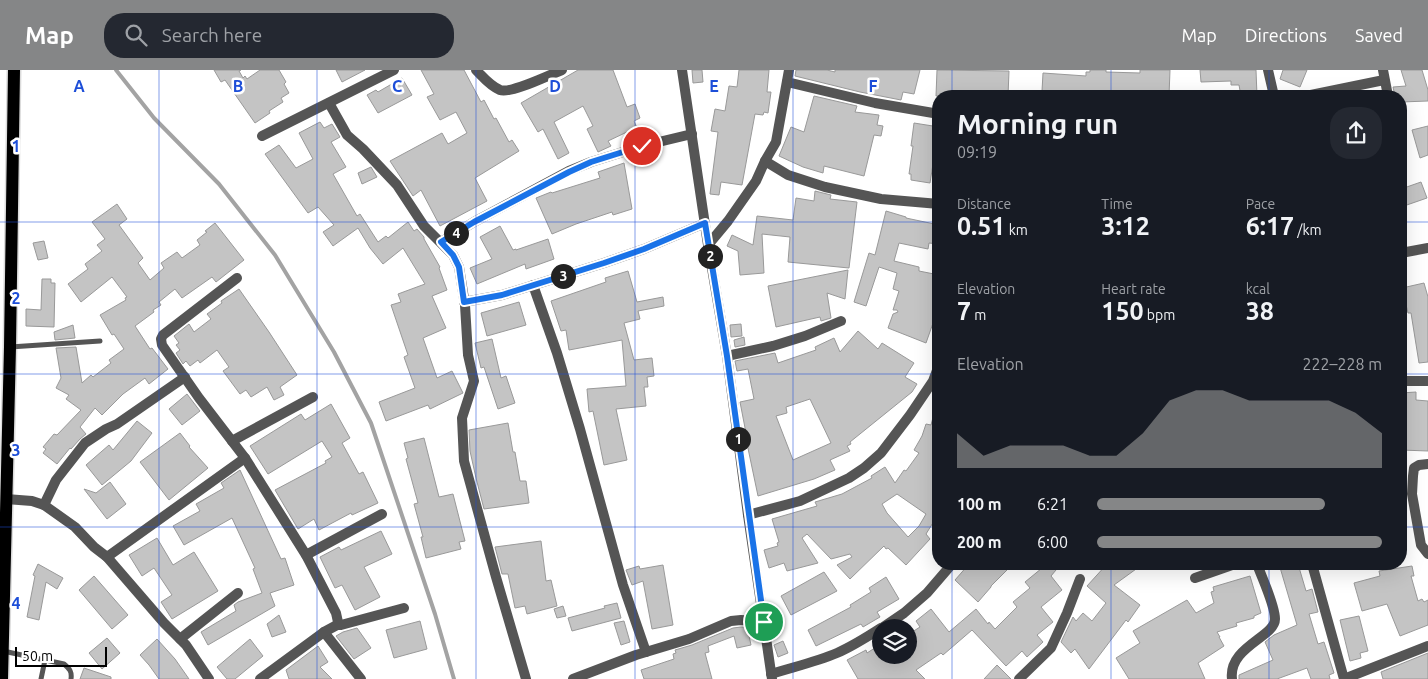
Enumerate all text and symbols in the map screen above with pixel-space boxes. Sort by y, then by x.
search box [104,13,454,58]
icon: search [122,21,150,49]
text: Map [25,22,74,49]
text: Search here [162,24,262,46]
text: Map [1181,25,1217,45]
text: Directions [1245,25,1327,45]
text: Saved [1355,25,1403,45]
text: A [73,77,85,95]
text: B [233,77,243,95]
text: C [392,77,402,95]
text: D [549,77,561,95]
text: E [709,77,719,95]
text: F [869,77,878,95]
button: share [1330,107,1382,159]
text: Morning run [957,108,1118,139]
pin [621,125,663,167]
icon: check [628,132,656,160]
text: 1 [11,137,21,155]
text: 09:19 [957,143,997,161]
text: Distance [957,196,1011,212]
text: Time [1101,196,1133,212]
text: Pace [1246,196,1275,212]
text: 0.51 [957,212,1005,240]
text: 3:12 [1101,212,1150,240]
text: 6:17 [1246,212,1294,240]
pin: 4 [444,220,468,246]
text: km [1005,222,1028,238]
text: /km [1294,222,1322,238]
text: 4 [453,225,460,241]
pin: 2 [698,244,722,268]
text: 2 [707,248,714,264]
pin: 3 [550,264,576,288]
text: 3 [560,268,567,284]
text: Elevation [957,281,1015,297]
text: Heart rate [1101,281,1166,297]
text: kcal [1246,281,1270,297]
text: 2 [11,289,21,307]
text: 7 [957,297,971,325]
text: 150 [1101,297,1144,325]
text: 38 [1246,297,1274,325]
text: m [971,307,986,323]
text: bpm [1144,307,1175,323]
text: Elevation [957,355,1024,373]
text: 222–228 m [1302,355,1382,373]
pin: 1 [726,426,750,452]
text: 1 [735,431,742,447]
text: 3 [11,441,21,459]
text: 100 m [957,495,1002,513]
text: 6:21 [1037,495,1068,513]
text: 200 m [957,533,1002,551]
text: 6:00 [1037,533,1068,551]
text: 4 [11,594,21,612]
pin [743,601,785,643]
icon: arrive [750,608,778,636]
map controls [872,619,917,664]
button: layers [872,619,917,664]
scale bar [15,644,108,667]
text: 50 m [22,648,53,664]

